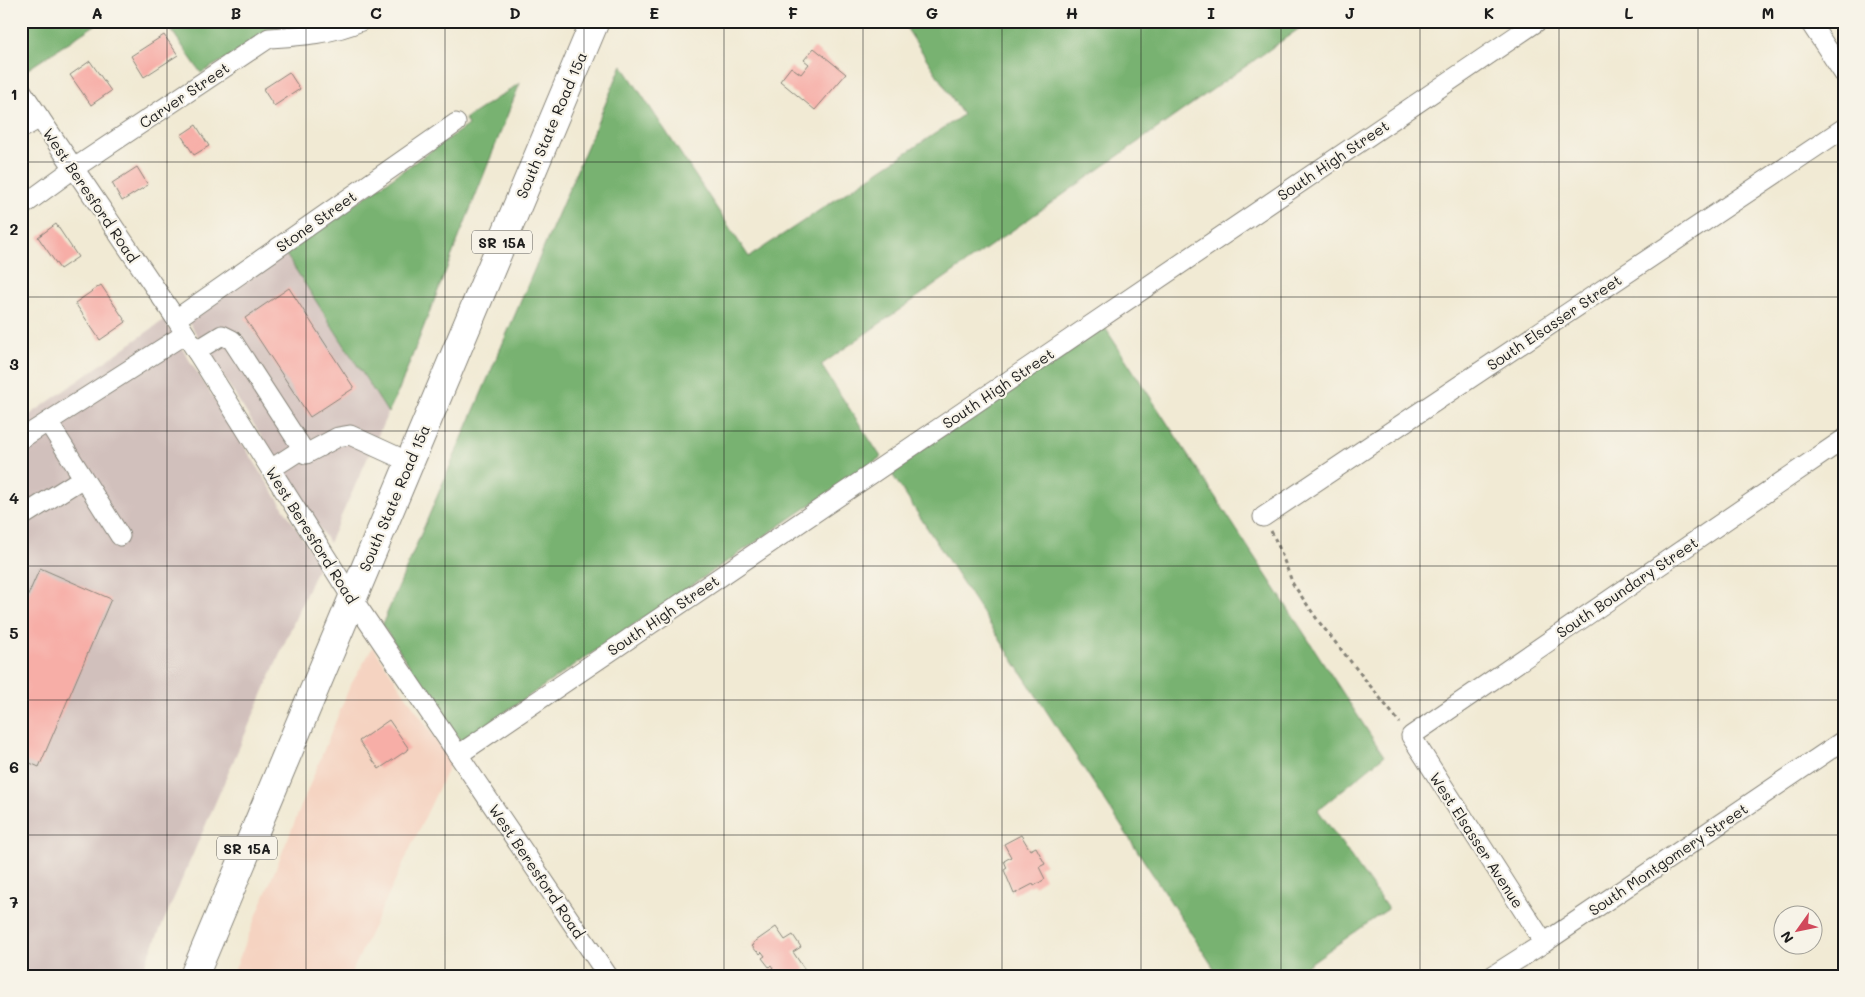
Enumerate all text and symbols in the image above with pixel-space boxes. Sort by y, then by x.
text: A [91,2,103,23]
text: B [231,2,241,23]
text: C [370,2,382,23]
text: D [509,2,521,23]
text: E [649,2,659,23]
text: F [788,2,798,23]
text: G [926,2,938,23]
text: H [1066,2,1078,23]
text: I [1207,2,1215,23]
text: J [1345,2,1355,23]
text: K [1484,2,1494,23]
text: L [1624,2,1634,23]
text: M [1762,2,1774,23]
street label: South State Road 15a [511,49,591,201]
street label: Carver Street [135,57,233,133]
text: 1 [10,83,18,104]
street label: South High Street [1273,115,1393,205]
street label: West Beresford Road [39,124,143,266]
street label: Stone Street [272,186,360,256]
text: 2 [10,218,19,239]
road number: SR 15A [472,230,532,253]
street label: South Elsasser Street [1483,269,1625,375]
street label: South High Street [938,343,1058,433]
text: 3 [9,353,19,374]
street label: South State Road 15a [354,422,434,574]
street label: West Beresford Road [262,463,362,607]
text: 4 [9,487,19,508]
street label: South Boundary Street [1552,532,1702,642]
street label: South High Street [603,570,723,660]
text: 5 [9,622,19,643]
text: 6 [9,756,19,777]
street label: West Elsasser Avenue [1426,768,1528,912]
street label: South Montgomery Street [1585,798,1751,920]
street label: West Beresford Road [485,800,589,942]
road number: SR 15A [217,836,277,860]
text: 7 [10,891,19,912]
north arrow [1772,904,1822,954]
text: N [1776,928,1798,947]

